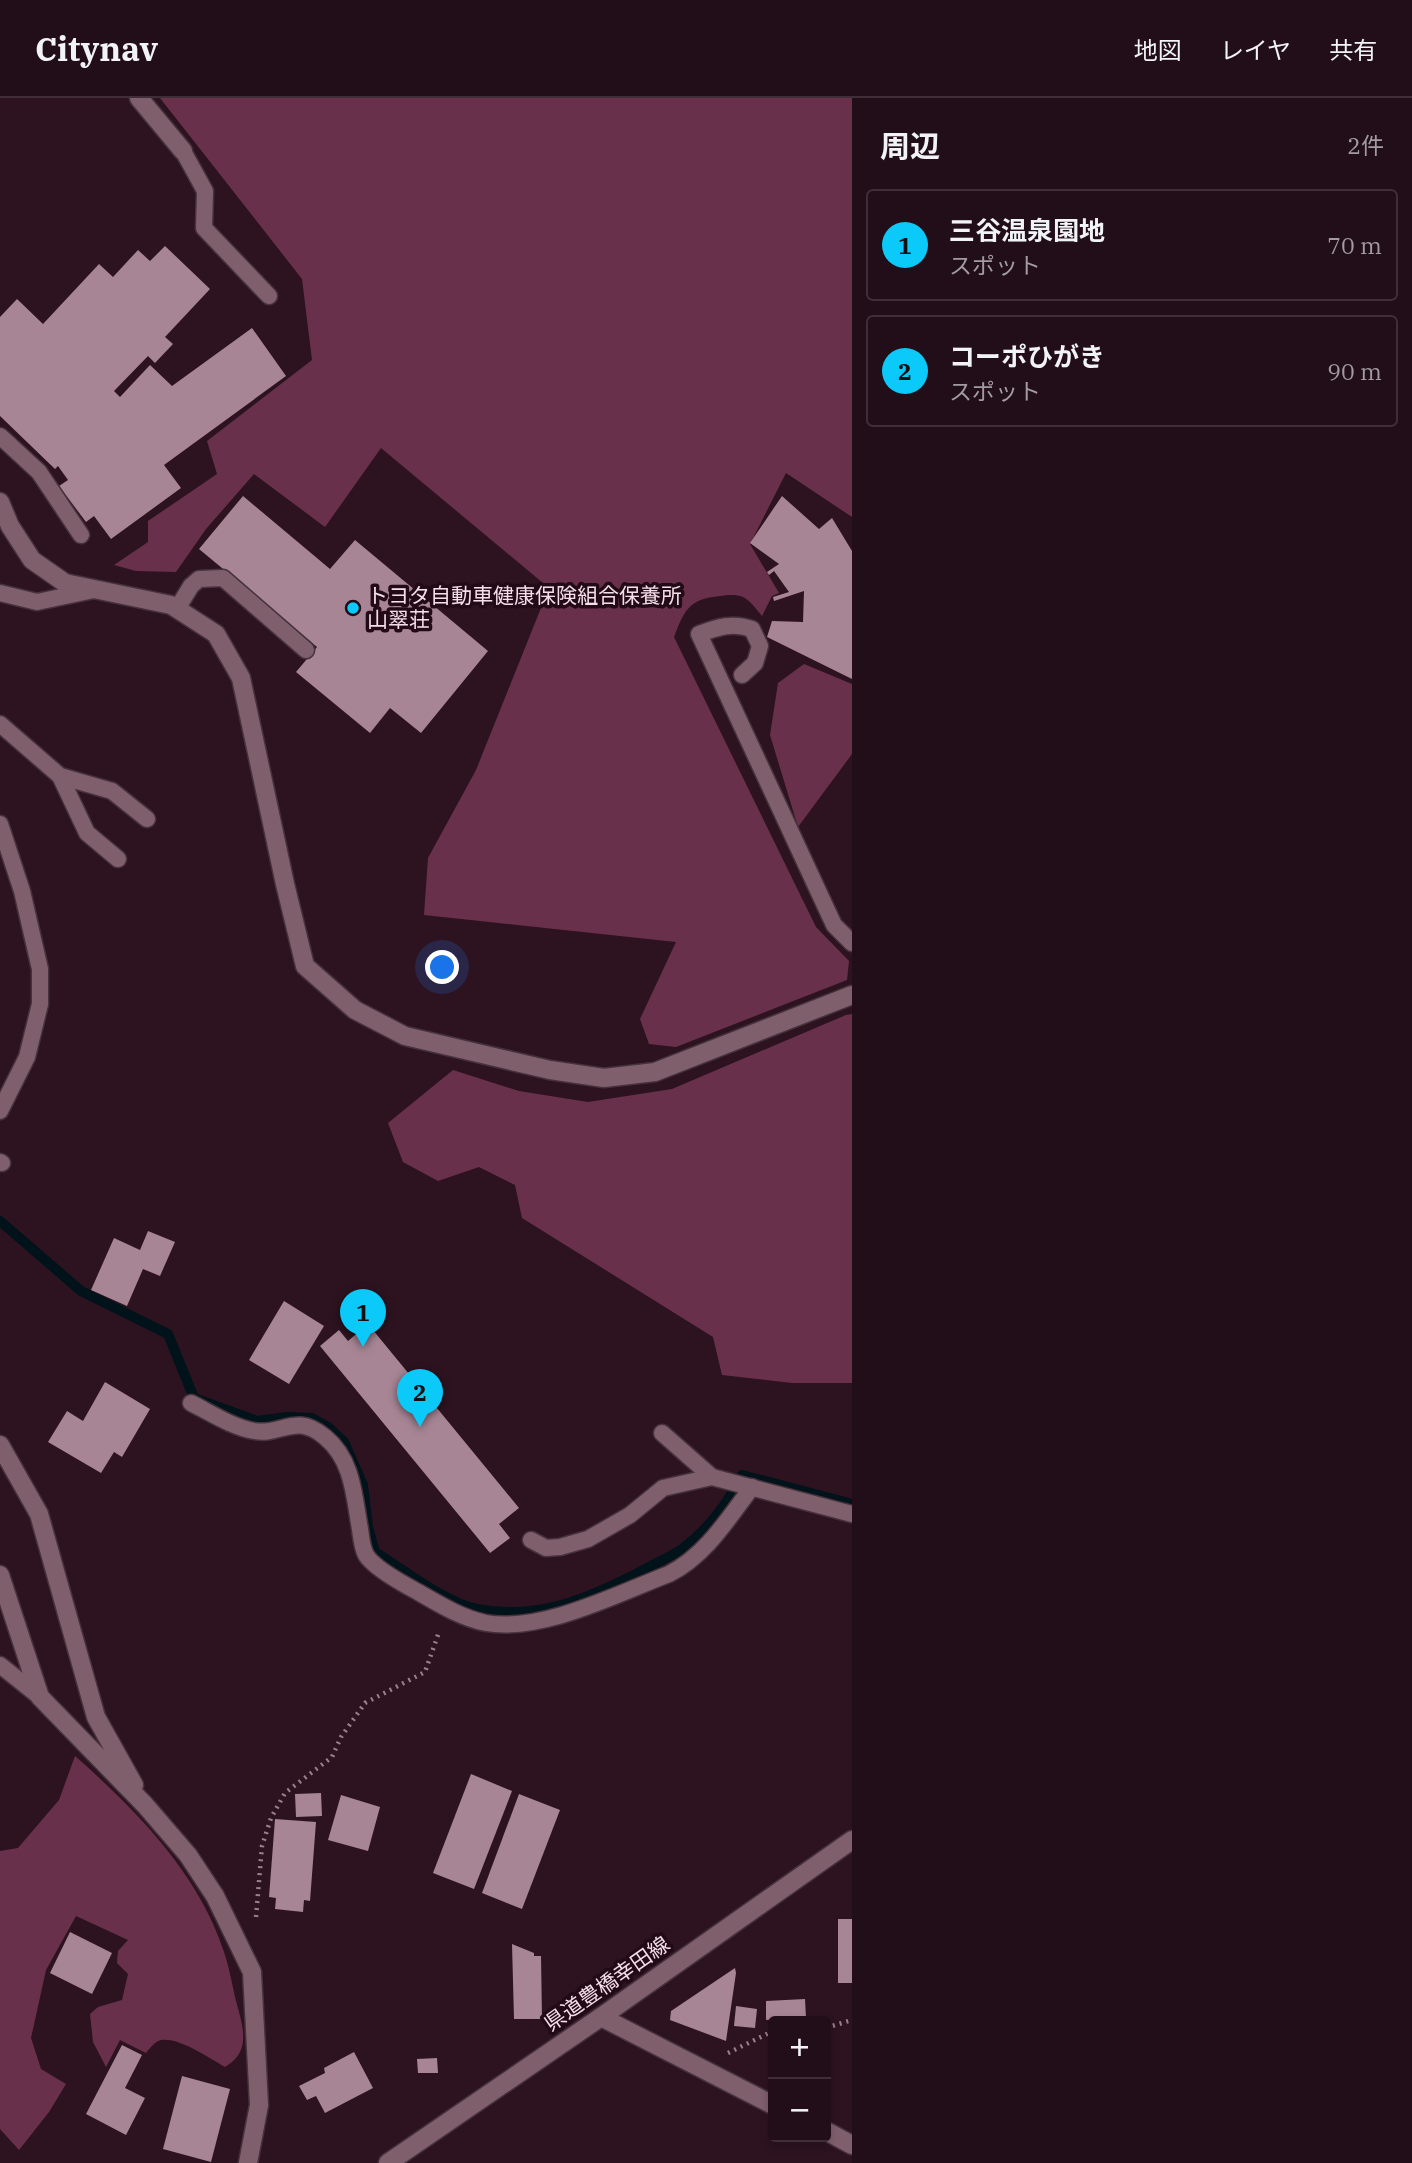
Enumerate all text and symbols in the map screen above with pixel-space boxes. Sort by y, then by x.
text: Citynav [35,27,158,70]
text: 地図 [1134,34,1182,66]
text: レイヤ [1220,34,1291,66]
text: 共有 [1329,34,1377,66]
text: 周辺 [880,126,940,165]
text: 2件 [1347,130,1384,160]
text: 三谷温泉園地 [949,213,1105,247]
text: 1 [898,230,912,260]
text: 70 m [1327,230,1382,260]
text: スポット [949,250,1041,280]
text: コーポひがき [949,339,1105,373]
text: 2 [898,356,912,386]
text: 90 m [1327,356,1382,386]
text: スポット [949,376,1041,406]
place label: トヨタ自動車健康保険組合保養所 山翠荘 [367,581,682,633]
marker: トヨタ自動車健康保険組合保養所 山翠荘 [345,600,361,616]
your location [425,950,459,984]
pin: 1 [340,1289,386,1347]
pin: 2 [397,1369,443,1427]
street label: 県道豊橋幸田線 [538,1930,675,2037]
map controls [768,2016,831,2142]
button: + [768,2016,831,2079]
button: − [768,2079,831,2142]

